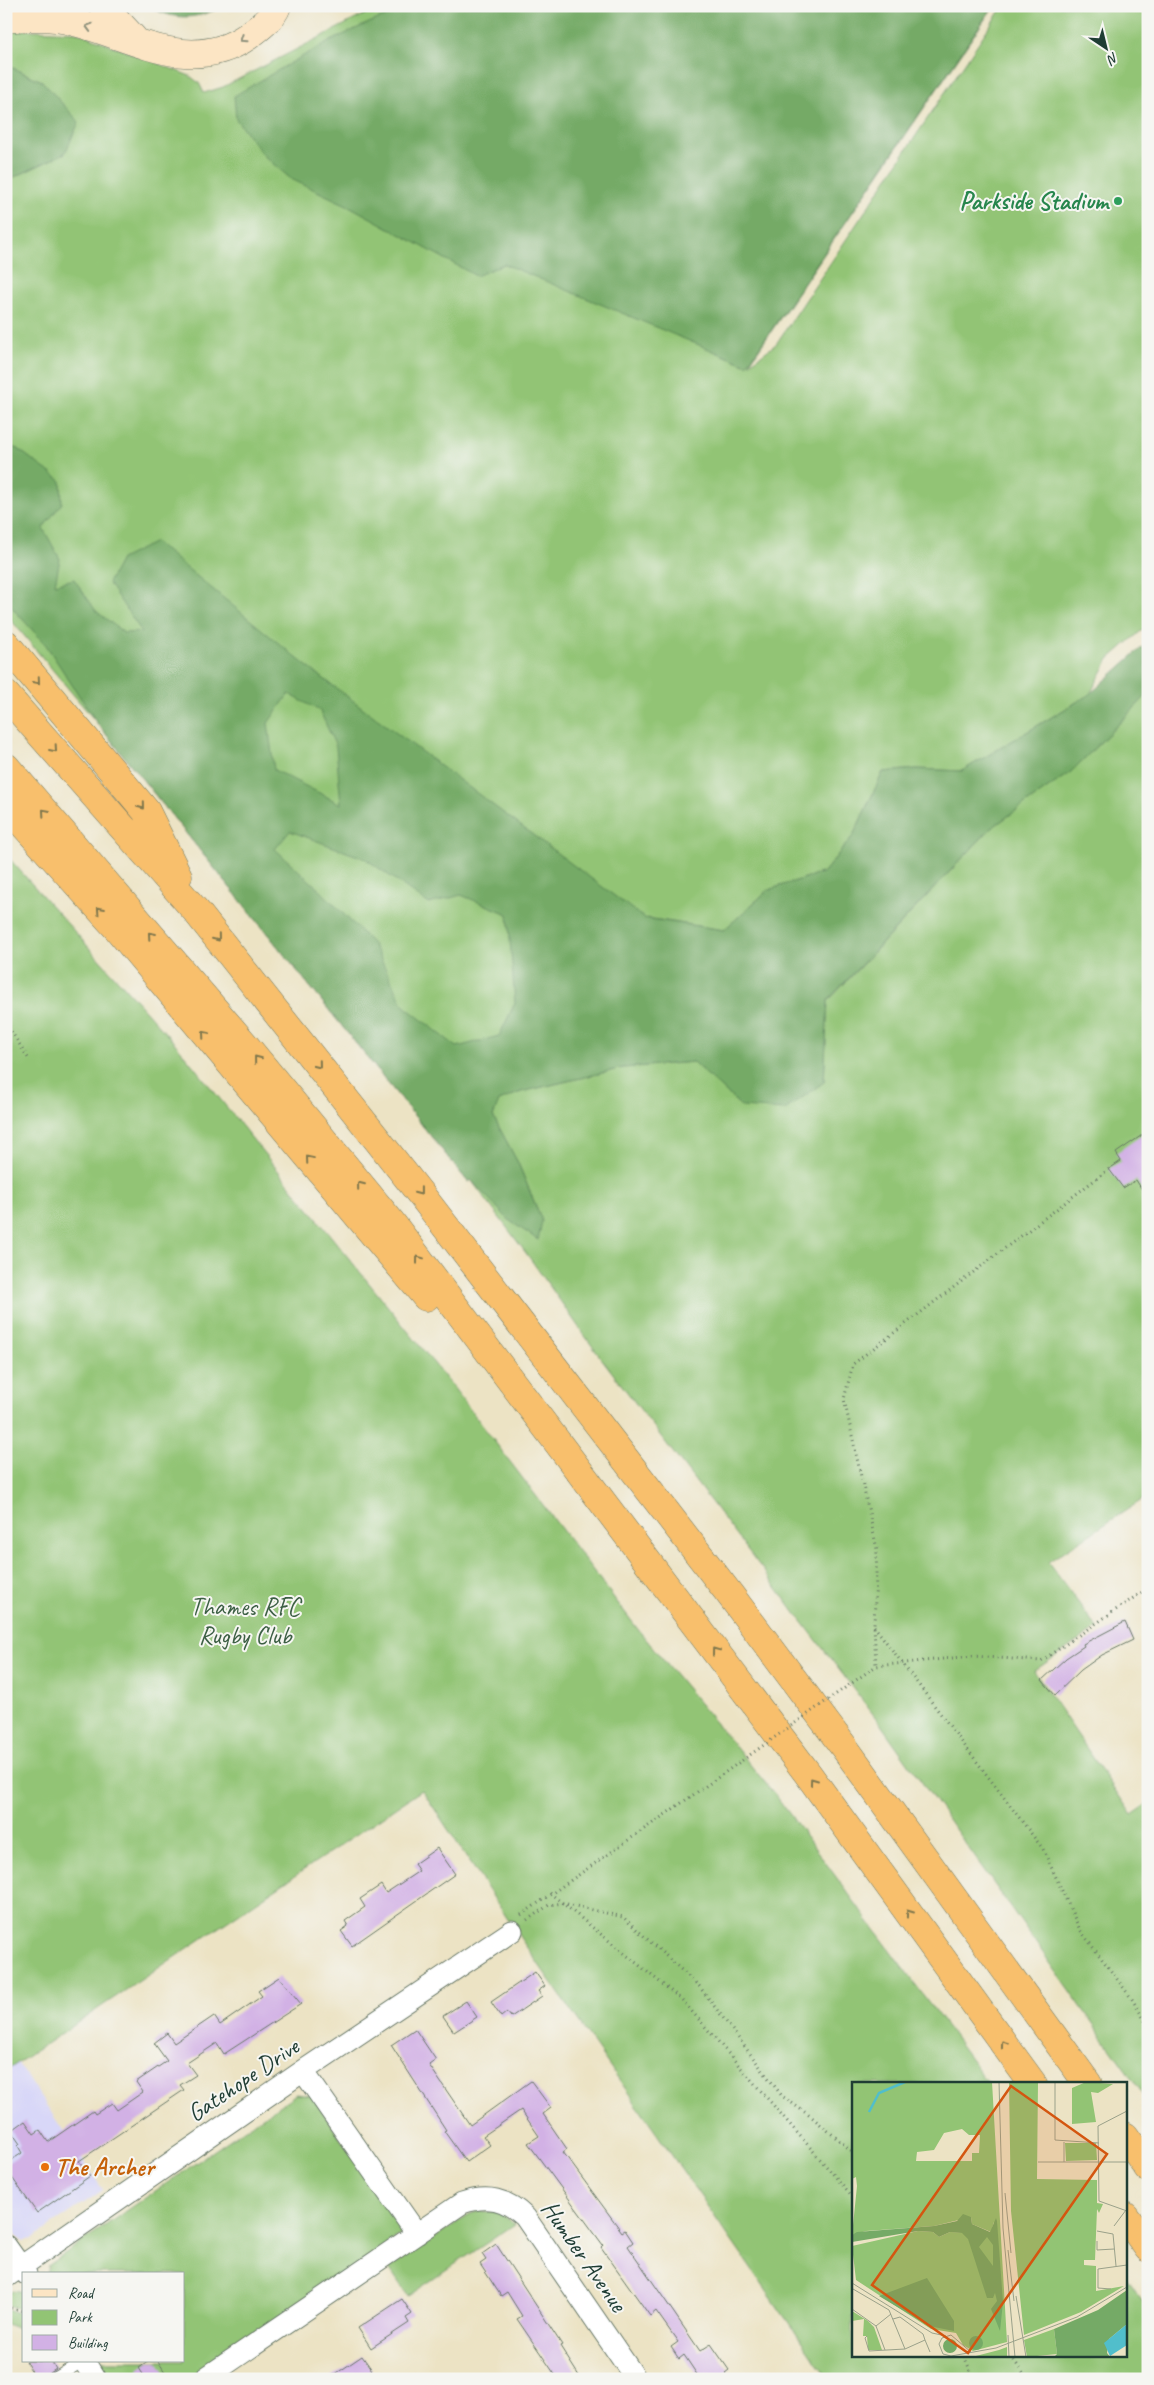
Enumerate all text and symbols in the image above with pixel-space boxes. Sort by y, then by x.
one-way arrow [85,22,94,32]
north arrow [1082,22,1132,72]
one-way arrow [239,33,248,43]
text: N [1103,49,1122,69]
place label: Parkside Stadium [959,185,1111,217]
marker: Parkside Stadium [1112,195,1124,207]
one-way arrow [32,675,40,684]
one-way arrow [48,743,57,752]
one-way arrow [136,800,144,809]
one-way arrow [42,809,51,818]
one-way arrow [97,906,106,915]
one-way arrow [148,932,157,941]
one-way arrow [211,932,220,942]
one-way arrow [201,1030,210,1039]
one-way arrow [254,1056,262,1065]
one-way arrow [313,1059,321,1068]
one-way arrow [306,1155,315,1164]
one-way arrow [356,1181,365,1190]
one-way arrow [414,1187,423,1196]
one-way arrow [416,1256,424,1265]
park label: Thames RFC Rugby Club [190,1591,303,1652]
one-way arrow [713,1648,721,1657]
one-way arrow [810,1777,819,1787]
one-way arrow [906,1910,914,1919]
street label: Gatehope Drive [181,2030,307,2129]
one-way arrow [1001,2040,1010,2050]
inset map [852,2082,1126,2358]
place label: The Archer [55,2151,157,2183]
marker: The Archer [39,2161,51,2173]
street label: Humber Avenue [534,2194,635,2319]
legend [22,2272,185,2362]
text: Road [68,2284,95,2303]
text: Park [68,2308,93,2327]
text: Building [68,2334,108,2353]

